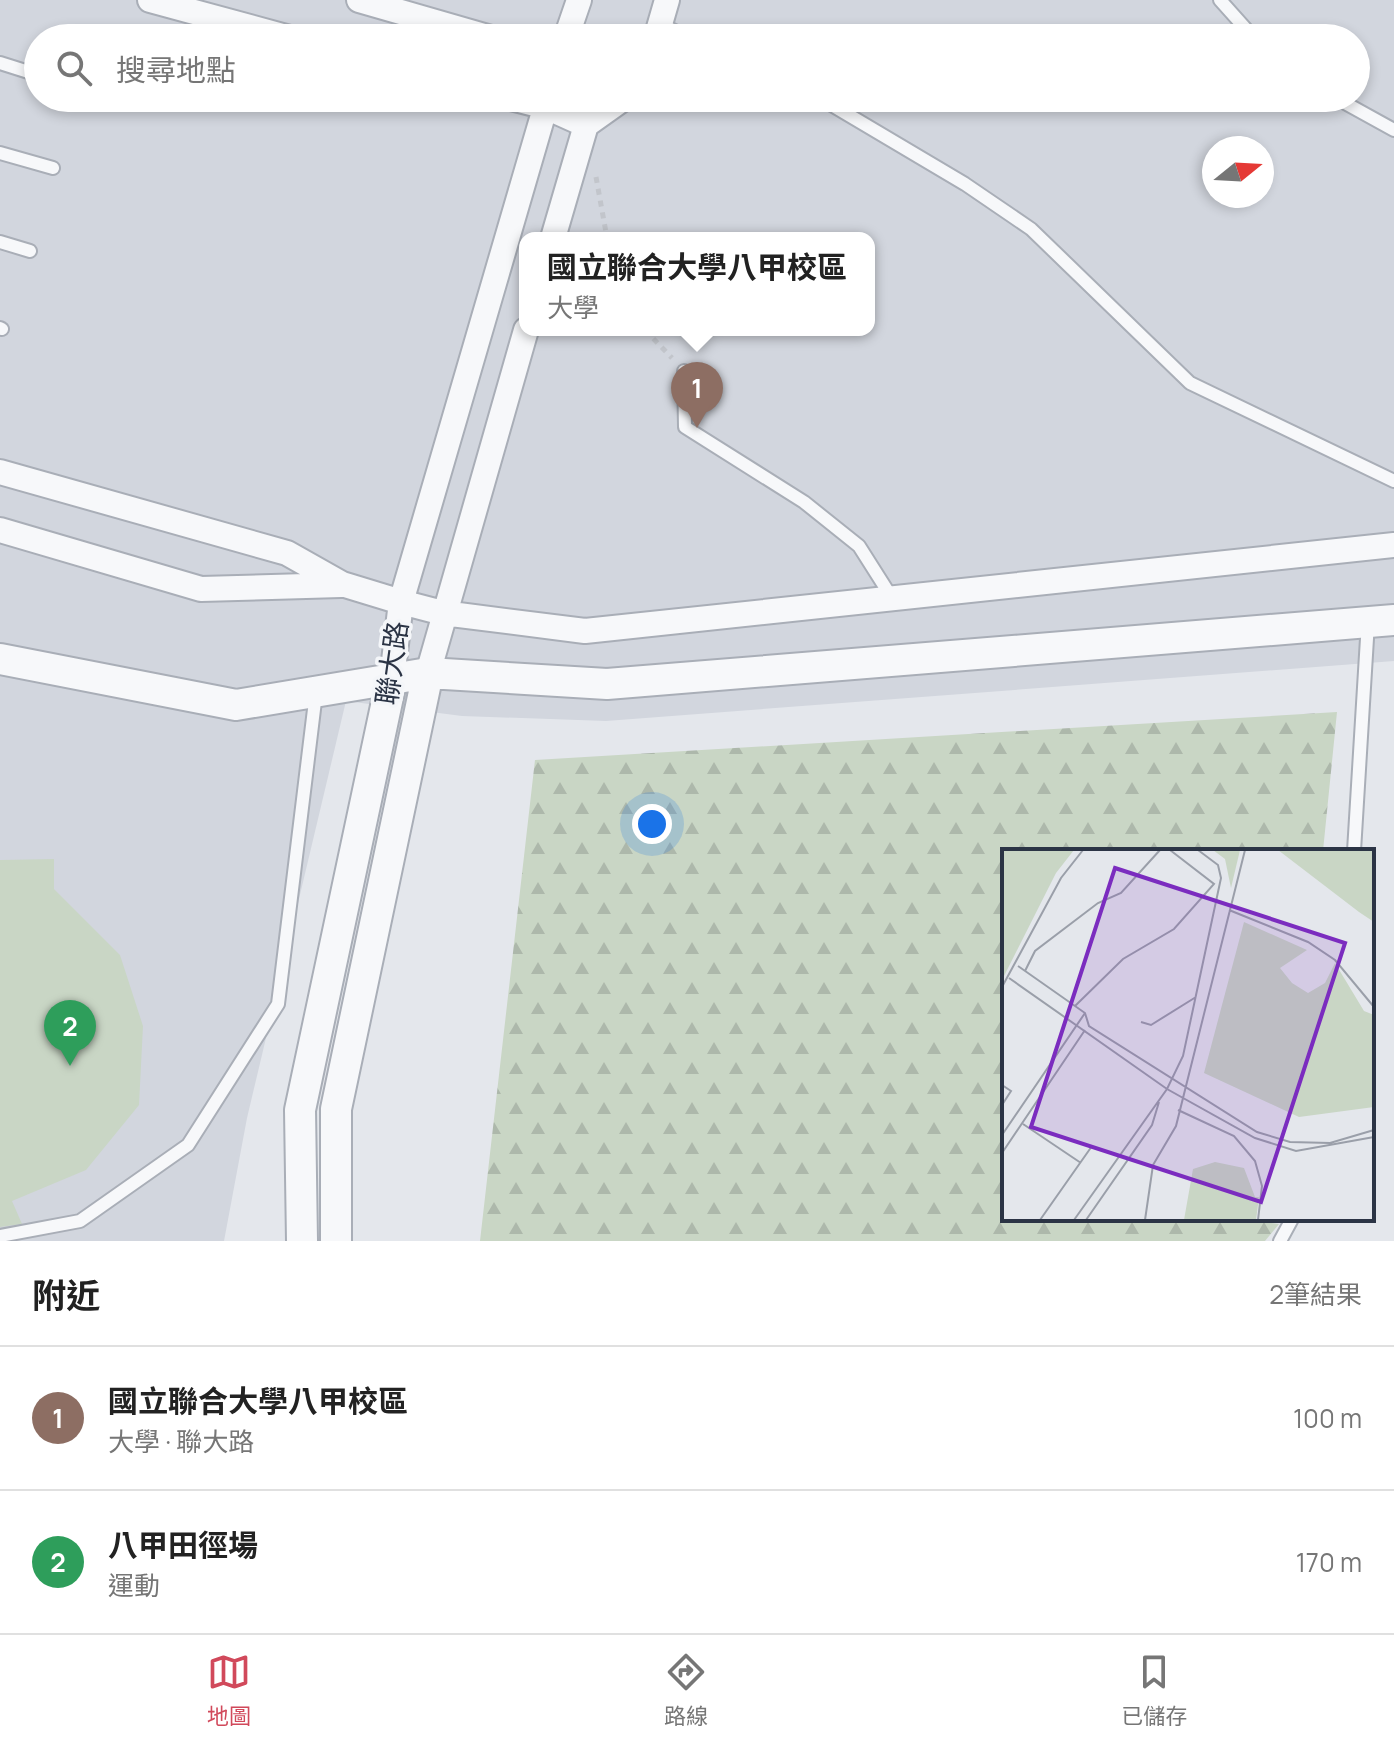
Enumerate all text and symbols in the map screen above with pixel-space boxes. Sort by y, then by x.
search box [24,24,1370,112]
icon: search [52,46,96,90]
text: 搜尋地點 [116,49,236,90]
north arrow [1202,136,1274,208]
popup [519,232,875,336]
text: 國立聯合大學八甲校區 [547,246,847,287]
text: 大學 [547,289,599,325]
pin: 1 [671,362,723,428]
street label: 聯大路 [366,619,416,707]
your location [632,804,672,844]
inset map [1002,849,1374,1221]
pin: 2 [44,1000,96,1066]
text: 附近 [32,1272,100,1318]
text: 2筆結果 [1269,1276,1362,1312]
text: 國立聯合大學八甲校區 [108,1380,408,1421]
text: 1 [52,1400,64,1436]
text: 100 m [1293,1400,1362,1436]
text: 大學 · 聯大路 [108,1423,254,1459]
text: 八甲田徑場 [108,1524,258,1565]
text: 2 [50,1544,66,1580]
text: 170 m [1296,1544,1362,1580]
text: 運動 [108,1567,160,1603]
tab: 地圖 [207,1650,251,1731]
tab: 路線 [664,1650,708,1731]
tab: 已儲存 [1121,1650,1187,1731]

